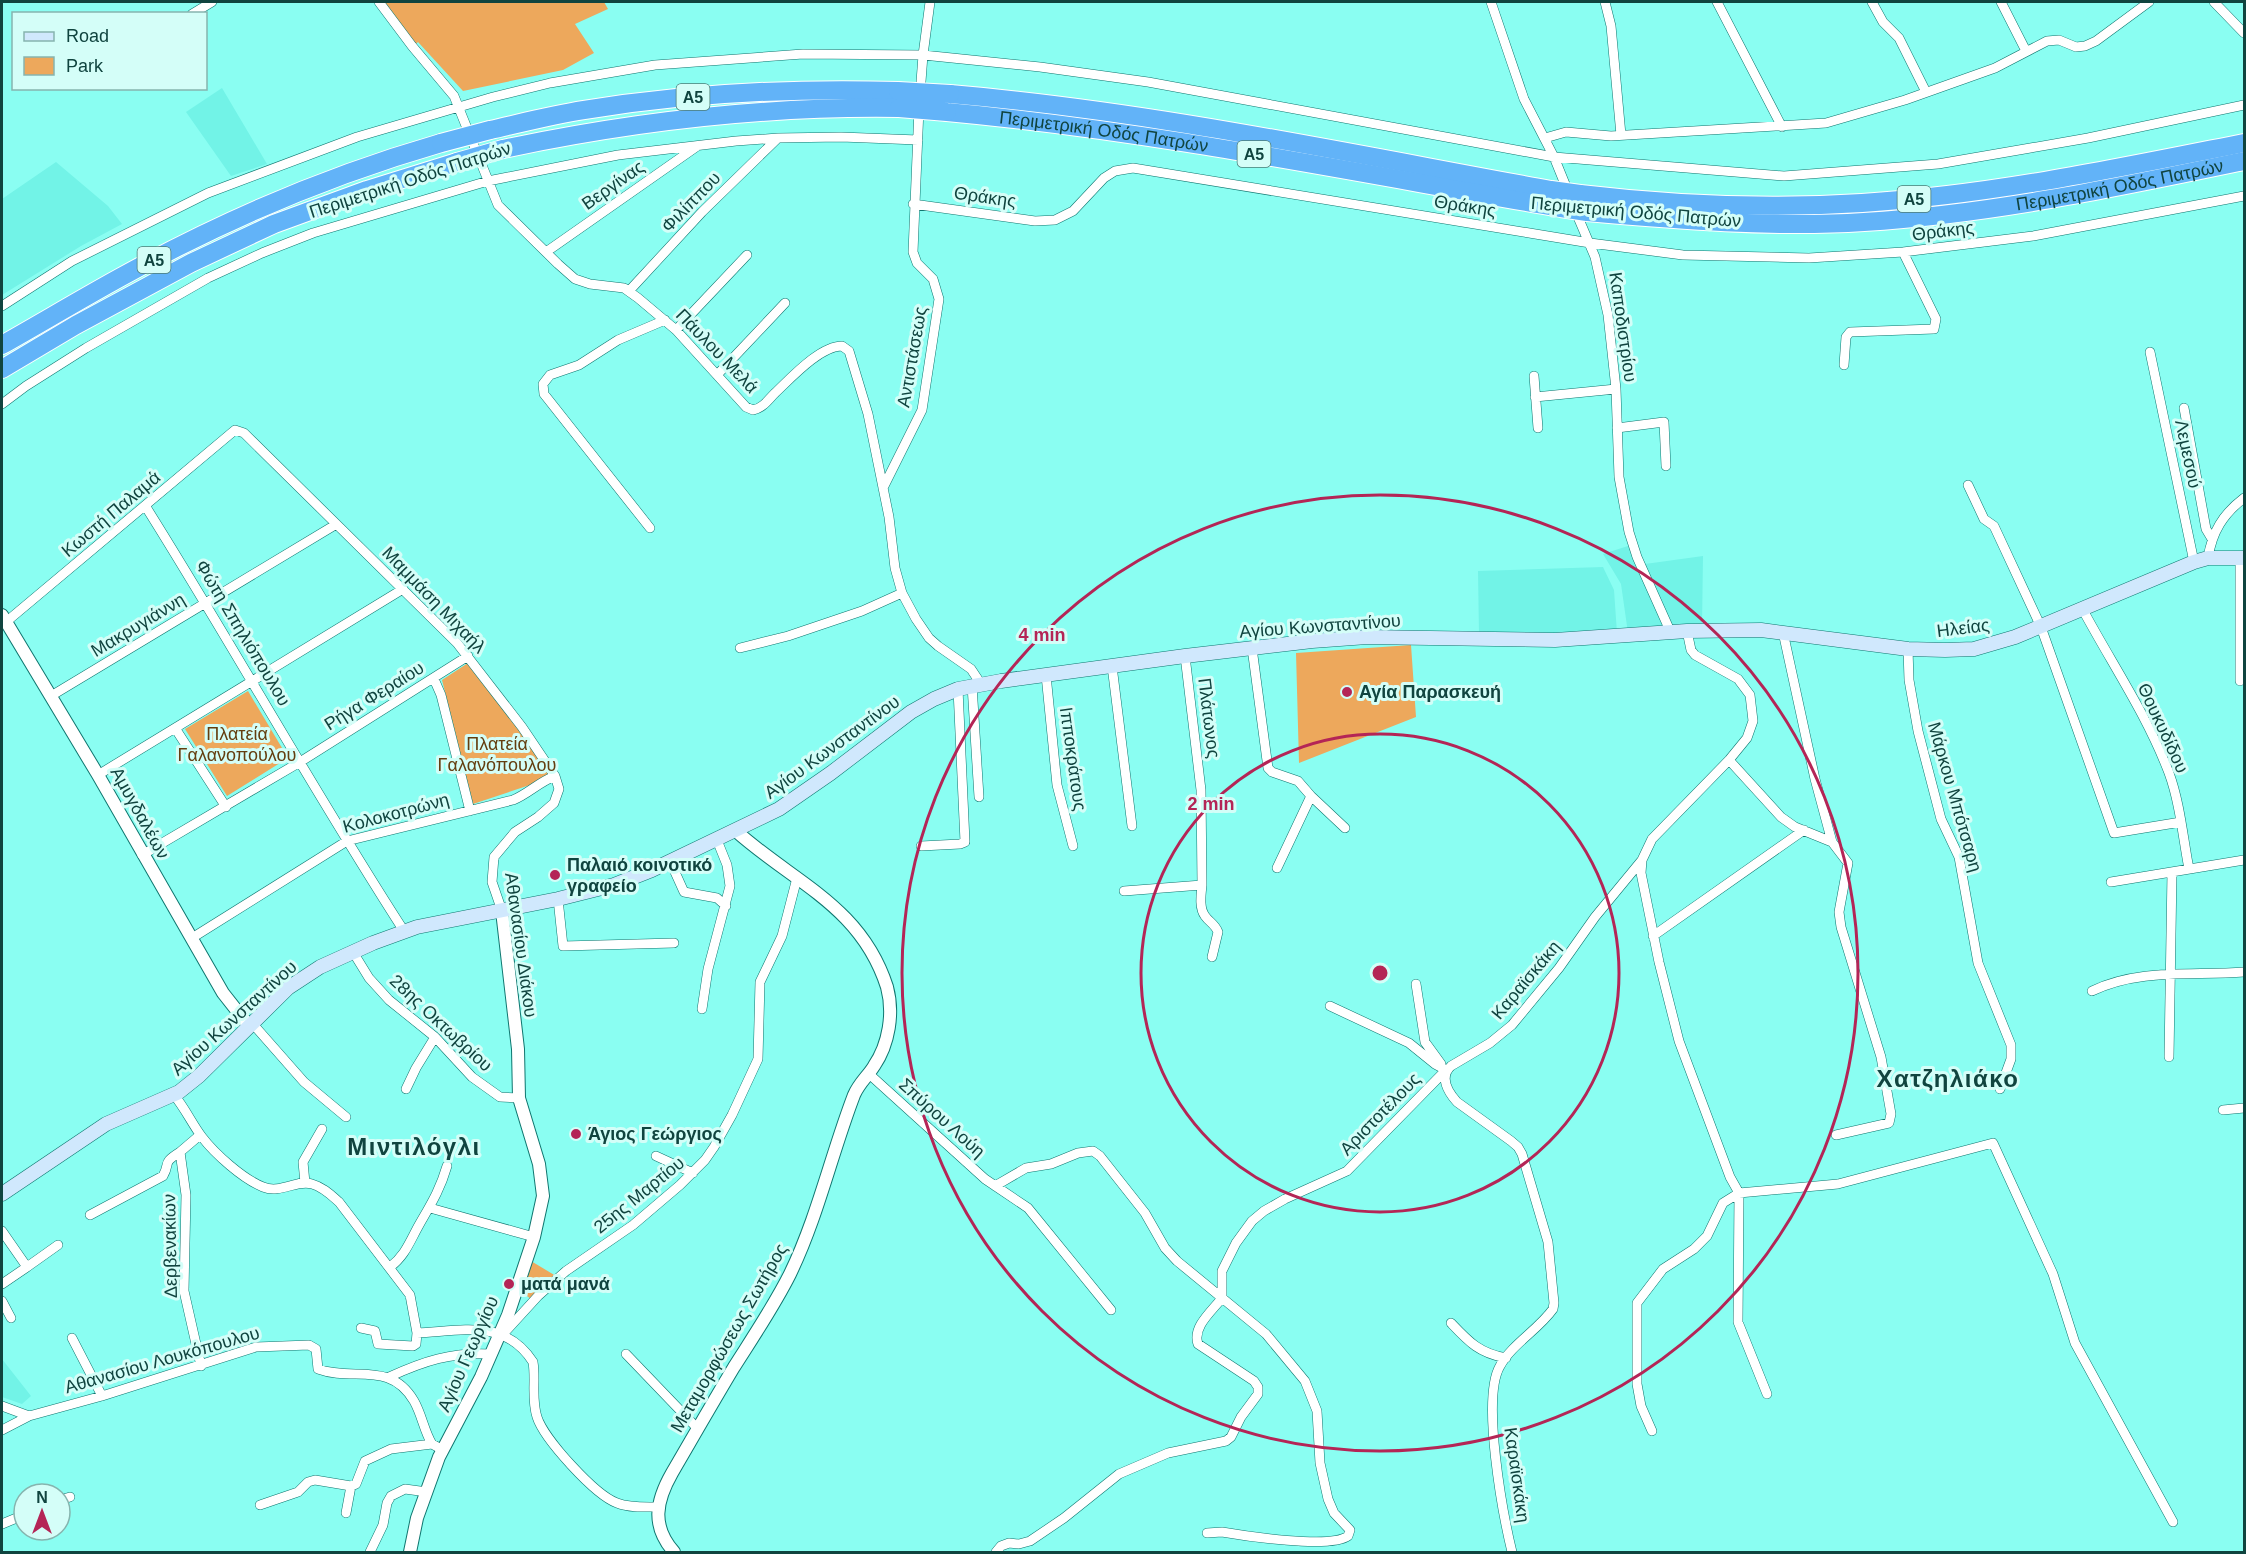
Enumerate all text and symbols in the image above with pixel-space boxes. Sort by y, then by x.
legend [12,12,207,90]
text: Road [66,26,109,46]
text: Park [66,56,104,76]
road number: Α5 [676,84,710,110]
street label: Περιμετρική Οδός Πατρών [998,107,1210,156]
street label: Περιμετρική Οδός Πατρών [307,138,513,222]
road number: Α5 [1238,141,1270,167]
street label: Βεργίνας [578,156,648,214]
street label: Περιμετρική Οδός Πατρών [2015,156,2225,215]
street label: Φιλίππου [657,168,725,236]
street label: Θράκης [953,183,1018,211]
road number: Α5 [1898,186,1930,212]
street label: Θράκης [1433,191,1498,221]
street label: Περιμετρική Οδός Πατρών [1530,193,1742,231]
street label: Θράκης [1911,217,1975,245]
road number: Α5 [138,247,170,273]
street label: Καποδιστρίου [1605,271,1641,383]
street label: Πάυλου Μελά [672,305,762,397]
street label: Αντιστάσεως [893,305,931,409]
street label: Λεμεσού [2171,418,2205,490]
street label: Κωστή Παλαμά [58,467,164,561]
street label: Μαμμάση Μιχαήλ [378,543,490,657]
street label: Φώτη Σπηλιόπουλου [192,557,294,709]
street label: Μακρυγιάννη [87,589,189,661]
street label: Αγίου Κωνσταντίνου [1239,610,1401,642]
street label: Ηλείας [1935,615,1991,641]
text: 4 min [1018,625,1066,645]
street label: Ρήγα Φεραίου [321,657,427,735]
street label: Πλάτωνος [1194,677,1224,760]
street label: Θουκυδίδου [2134,680,2192,776]
place label: Αγία Παρασκευή [1359,682,1501,702]
marker: Αγία Παρασκευή [1340,685,1354,699]
street label: Αγίου Κωνσταντίνου [761,691,903,803]
street label: Ιπποκράτους [1056,706,1090,813]
street label: Μάρκου Μπότσαρη [1924,720,1986,874]
park label: Πλατεία Γαλανοπούλου [178,724,296,765]
park label: Πλατεία Γαλανόπουλου [438,734,556,775]
street label: Αμυγδαλέων [107,764,173,862]
street label: Κολοκοτρώνη [341,789,451,837]
text: 2 min [1187,794,1235,814]
place label: Παλαιό κοινοτικό γραφείο [567,855,712,896]
marker: Παλαιό κοινοτικό γραφείο [548,868,562,882]
street label: Αθανασίου Διάκου [501,871,541,1019]
street label: Καραϊσκάκη [1487,937,1565,1023]
street label: Αγίου Κωνσταντίνου [167,956,301,1080]
centre of rings [1370,963,1390,983]
street label: 28ης Οκτωβρίου [386,971,496,1075]
district label: Χατζηλιάκο [1877,1065,2019,1092]
street label: Αριστοτέλους [1336,1069,1424,1159]
street label: Σπύρου Λούη [895,1074,989,1162]
place label: Άγιος Γεώργιος [588,1124,722,1144]
marker: Άγιος Γεώργιος [569,1127,583,1141]
district label: Μιντιλόγλι [347,1133,481,1160]
street label: 25ης Μαρτίου [590,1153,688,1237]
street label: Δερβενακίων [159,1194,181,1298]
street label: Μεταμορφώσεως Σωτήρος [667,1240,791,1436]
place label: ματά μανά [521,1274,610,1294]
marker: ματά μανά [502,1277,516,1291]
street label: Αγίου Γεωργίου [434,1293,502,1415]
street label: Αθανασίου Λουκόπουλου [62,1323,262,1397]
street label: Καραϊσκάκη [1500,1426,1534,1524]
north arrow [12,1482,72,1542]
text: N [36,1489,48,1506]

